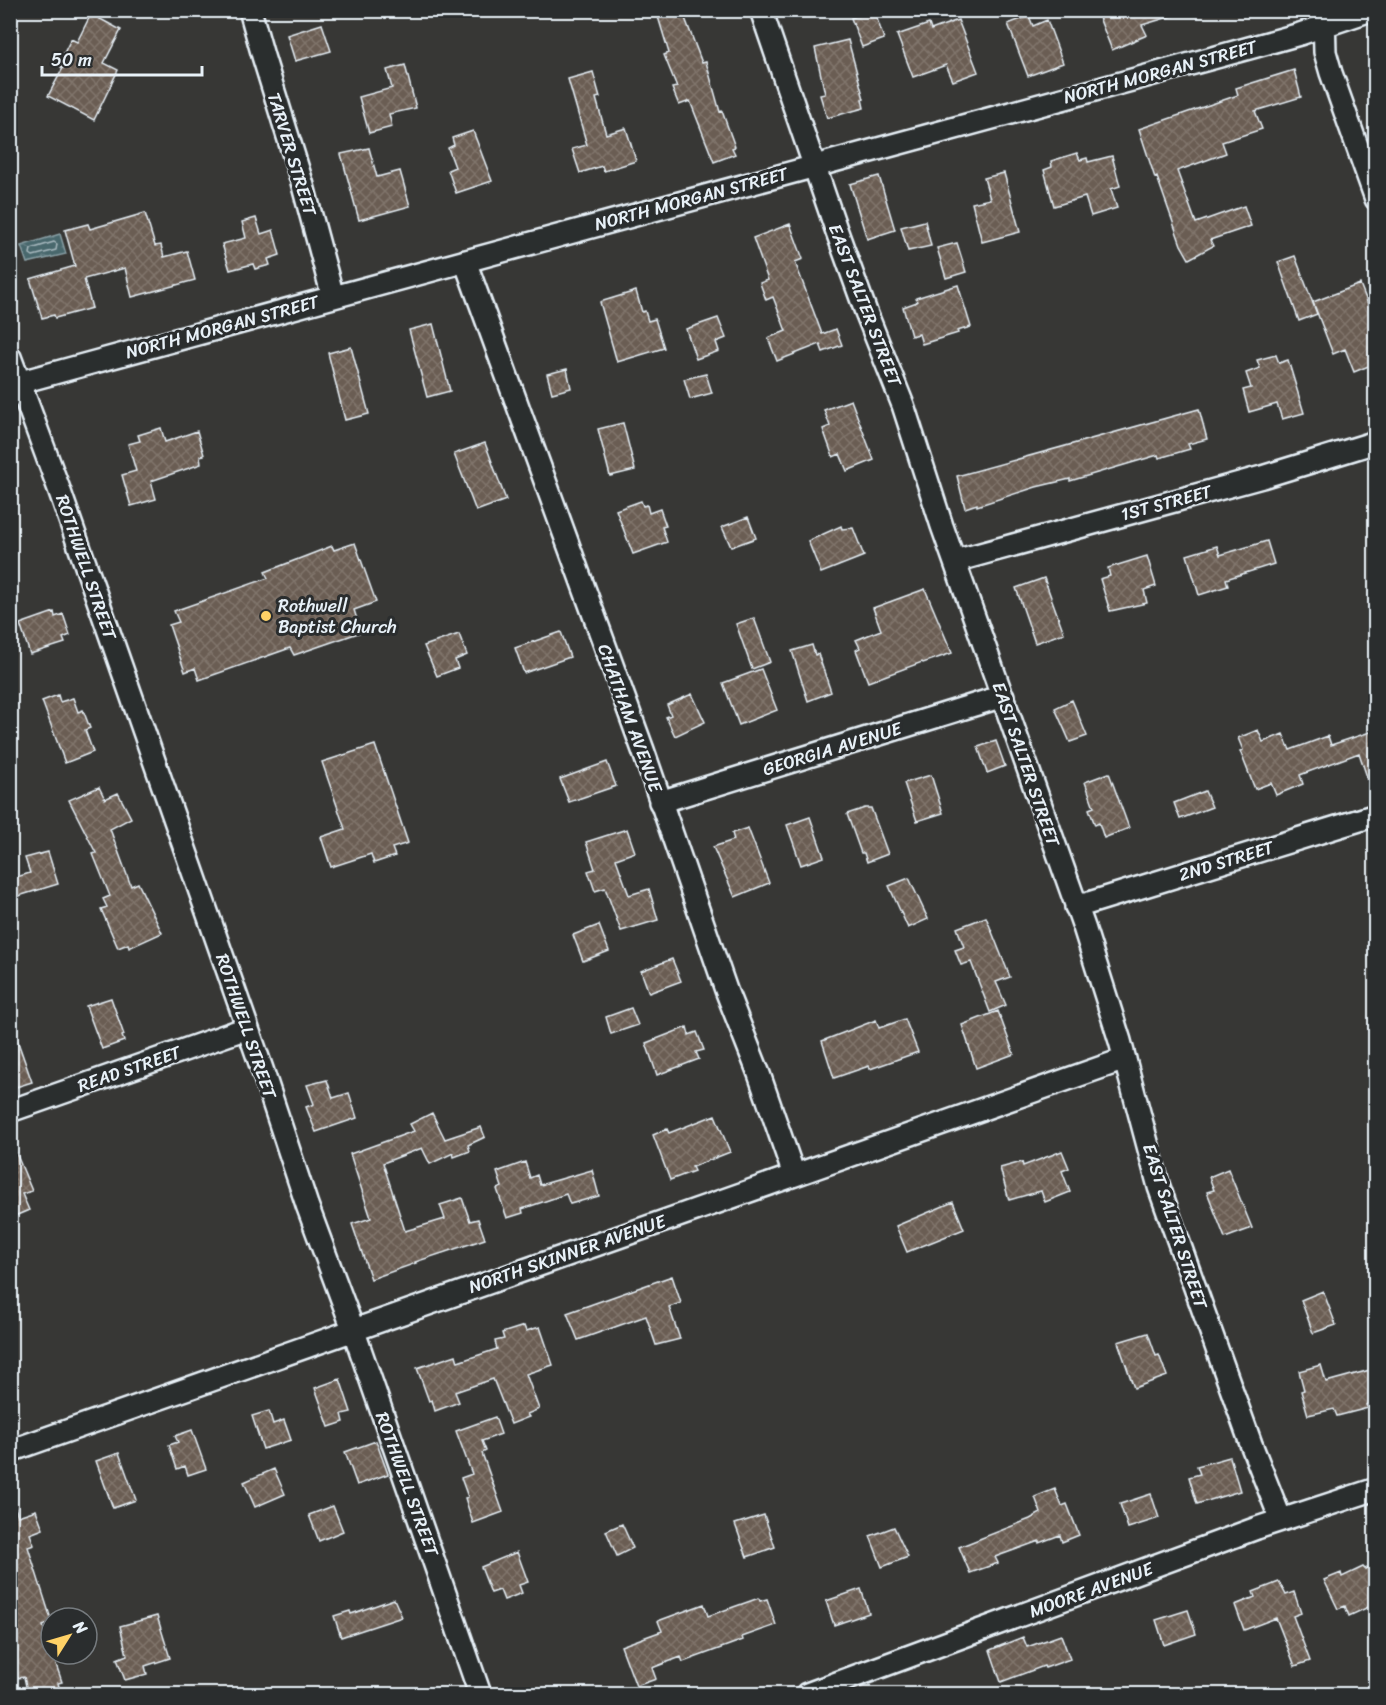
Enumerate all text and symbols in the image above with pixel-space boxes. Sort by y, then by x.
street label: NORTH MORGAN STREET [1060,31,1261,113]
scale bar [42,39,202,77]
text: 50 m [51,44,92,76]
street label: TARVER STREET [258,88,326,221]
street label: NORTH MORGAN STREET [591,158,792,240]
street label: EAST SALTER STREET [819,219,911,392]
street label: NORTH MORGAN STREET [122,286,323,368]
street label: 1ST STREET [1117,475,1216,530]
street label: ROTHWELL STREET [46,490,126,645]
place label: Rothwell Baptist Church [278,590,397,643]
marker: Rothwell Baptist Church [259,609,273,623]
street label: CHATHAM AVENUE [588,639,672,798]
street label: EAST SALTER STREET [983,677,1069,852]
street label: GEORGIA AVENUE [758,712,906,785]
street label: 2ND STREET [1175,831,1278,891]
street label: ROTHWELL STREET [206,949,286,1104]
street label: READ STREET [73,1036,186,1102]
street label: EAST SALTER STREET [1133,1139,1217,1314]
street label: NORTH SKINNER AVENUE [464,1205,671,1303]
street label: ROTHWELL STREET [366,1407,448,1562]
street label: MOORE AVENUE [1024,1552,1158,1627]
north arrow [39,1606,99,1666]
text: N [65,1613,96,1641]

